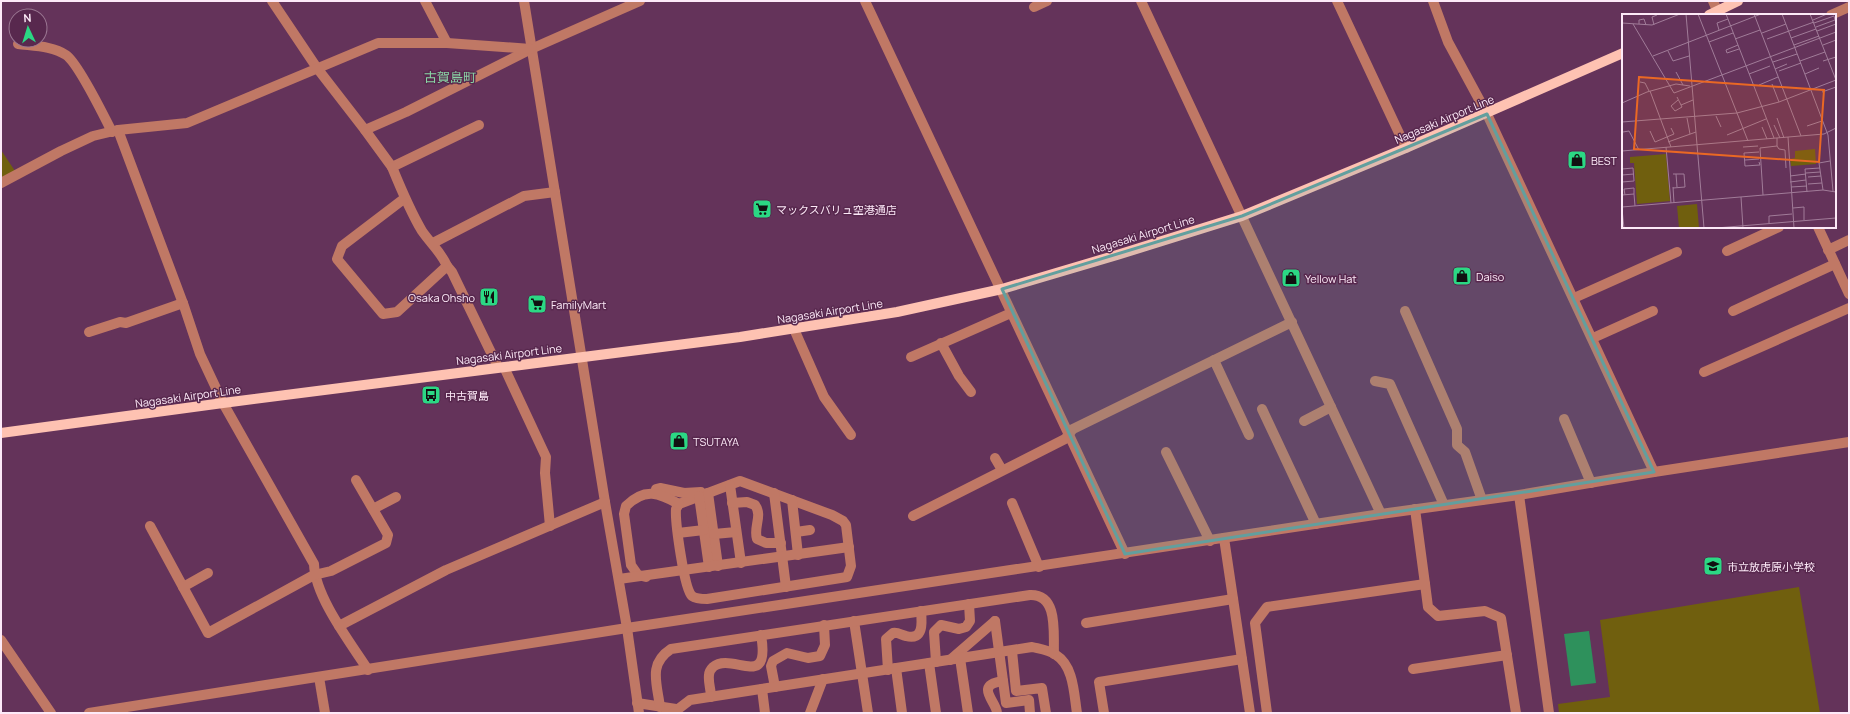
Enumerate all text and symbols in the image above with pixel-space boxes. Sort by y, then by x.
north arrow [8,8,48,48]
text: N [23,10,32,25]
inset map [1622,14,1836,228]
district label: 古賀島町 [424,68,476,86]
street label: Nagasaki Airport Line [1392,91,1497,147]
shop icon: BEST [1566,149,1588,171]
place label: BEST [1591,153,1618,168]
supermarket icon: マックスバリュ空港通店 [751,198,773,220]
place label: マックスバリュ空港通店 [776,202,897,217]
street label: Nagasaki Airport Line [1090,211,1197,257]
shop icon: Daiso [1451,265,1473,287]
shop icon: Yellow Hat [1280,267,1302,289]
place label: Daiso [1476,269,1505,284]
place label: Yellow Hat [1305,271,1357,286]
restaurant icon: Osaka Ohsho [478,286,500,308]
place label: Osaka Ohsho [408,290,475,305]
supermarket icon: FamilyMart [526,293,548,315]
street label: Nagasaki Airport Line [776,295,884,327]
place label: FamilyMart [551,297,606,312]
street label: Nagasaki Airport Line [455,340,563,368]
street label: Nagasaki Airport Line [134,381,242,411]
bus stop icon: 中古賀島 [420,384,442,406]
place label: 中古賀島 [445,388,489,403]
shop icon: TSUTAYA [668,430,690,452]
place label: TSUTAYA [693,434,739,449]
school or university icon: 市立放虎原小学校 [1702,555,1724,577]
place label: 市立放虎原小学校 [1727,559,1815,574]

